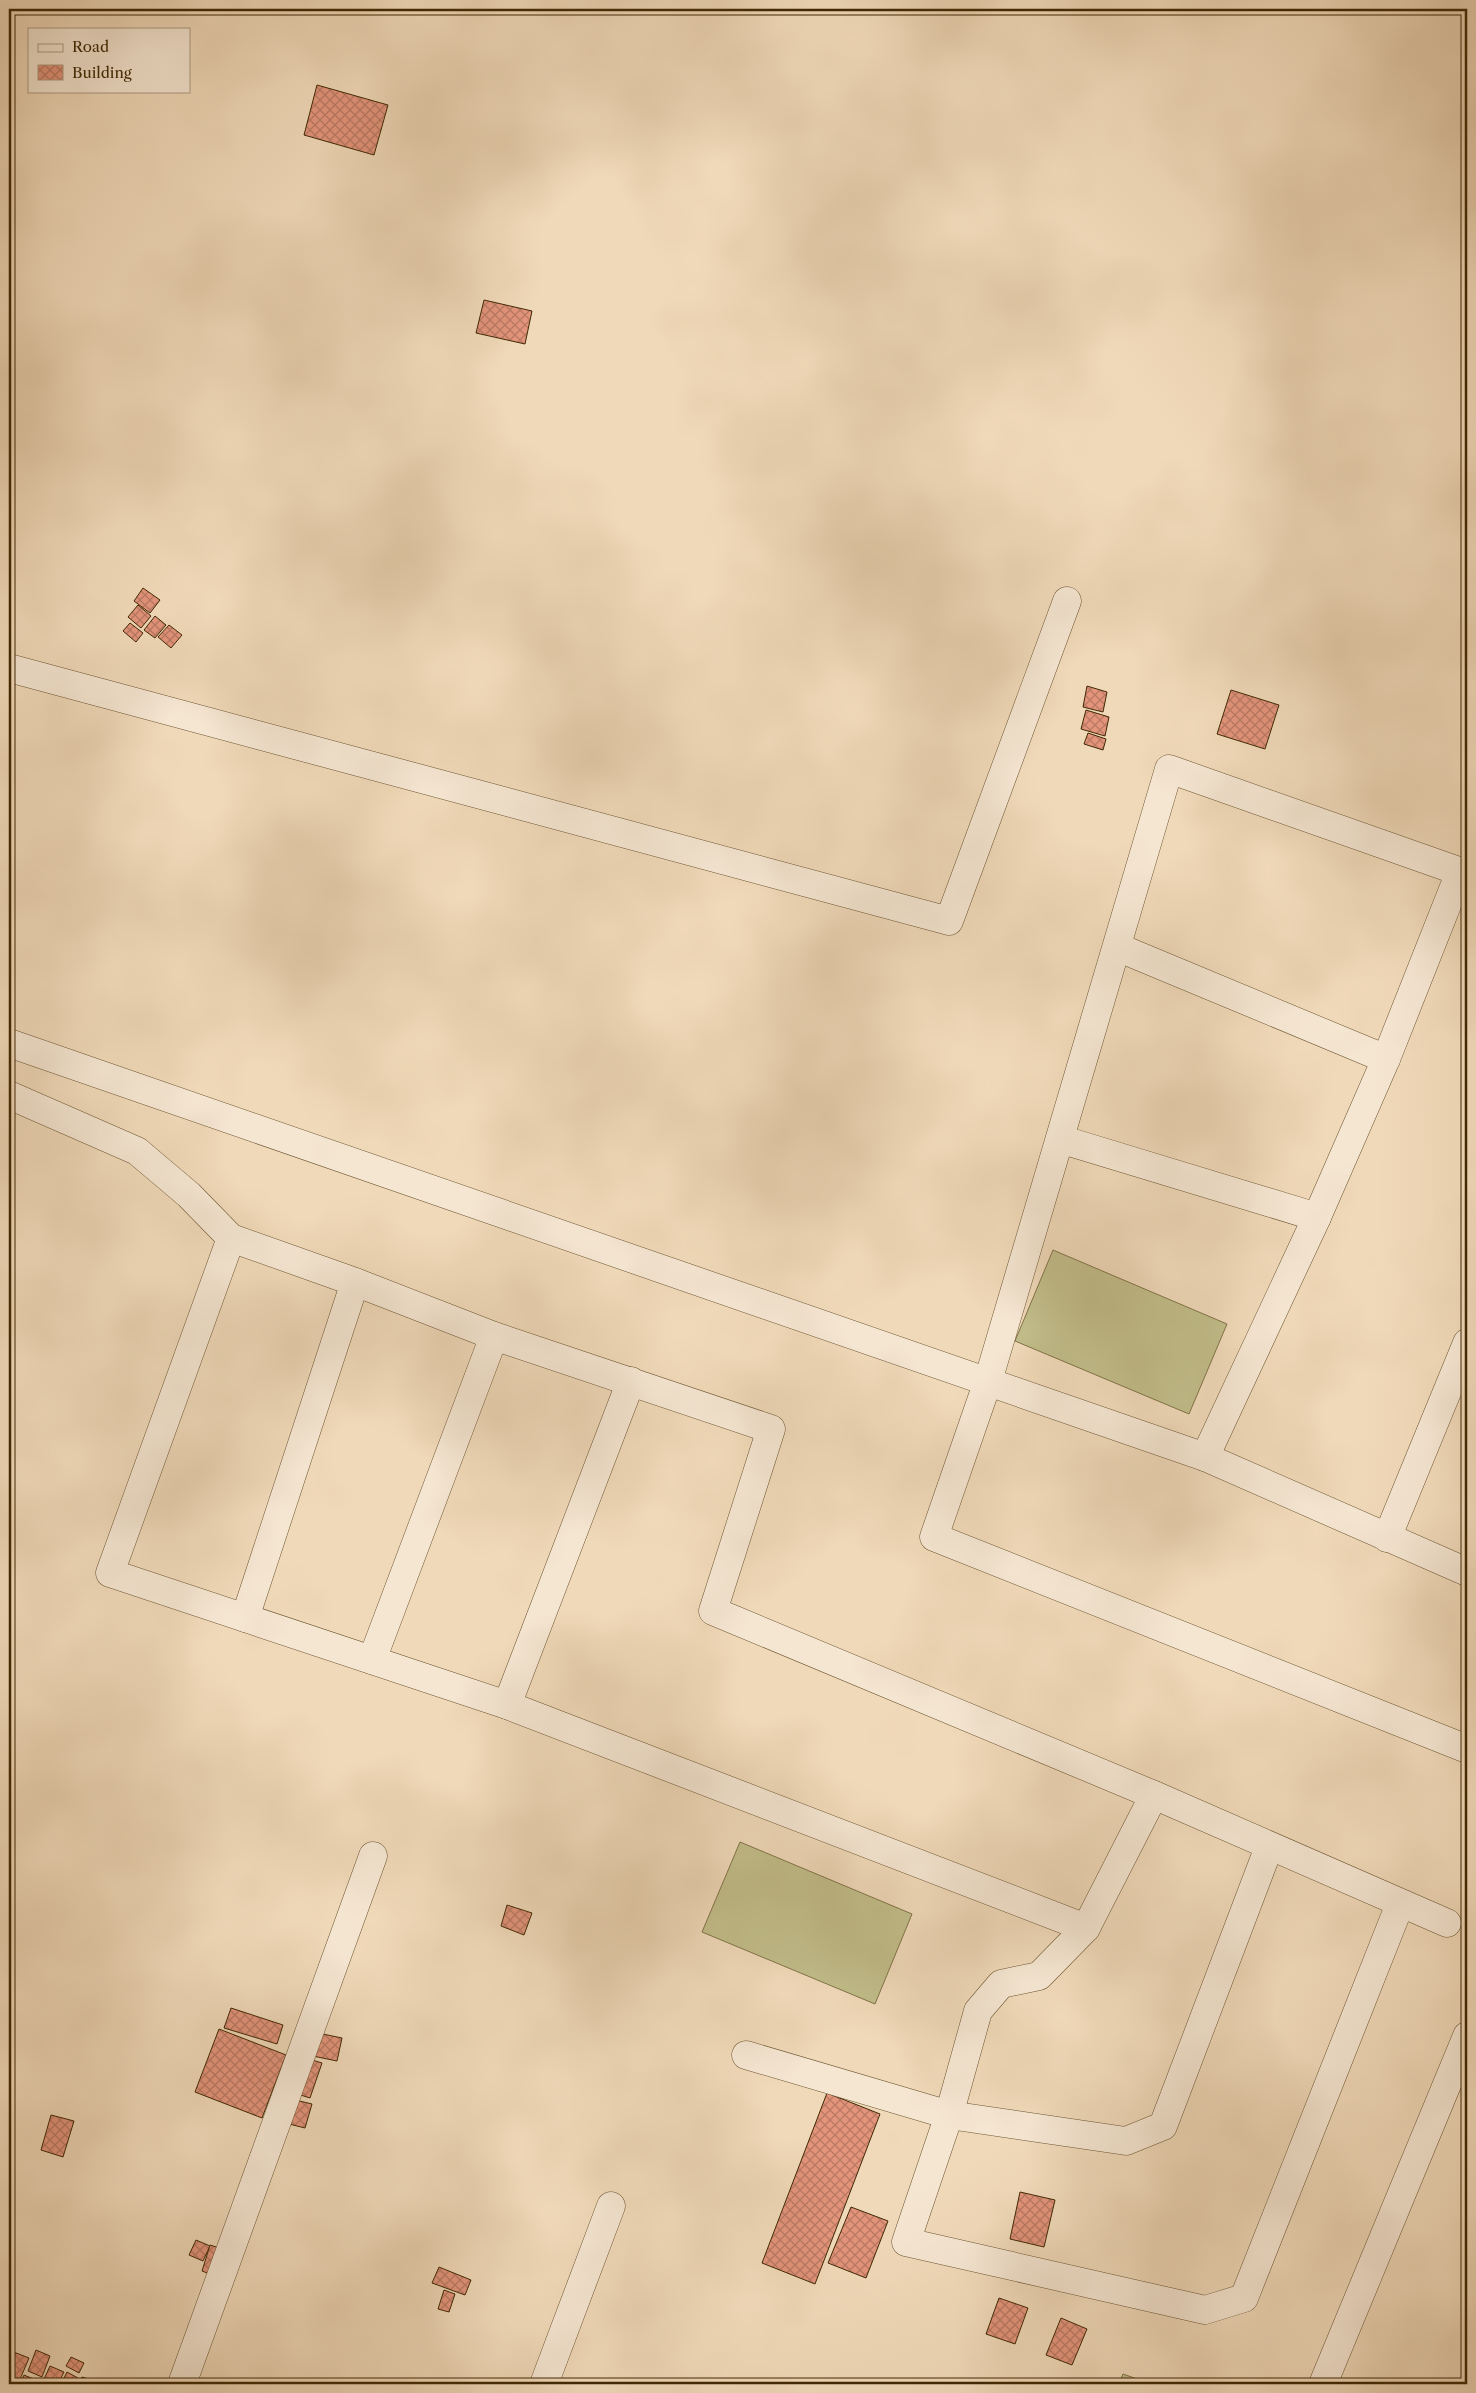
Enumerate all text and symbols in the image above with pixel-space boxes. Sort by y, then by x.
legend [28,28,190,92]
text: Road [72,37,109,56]
text: Building [72,63,132,82]

